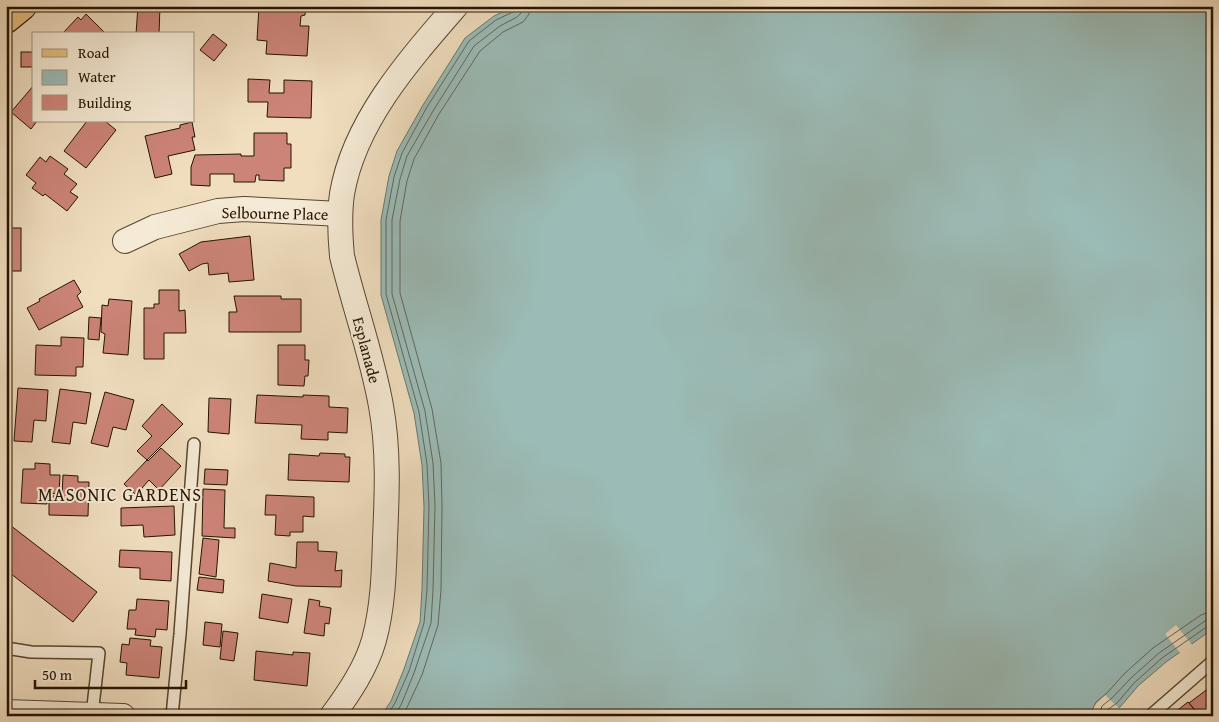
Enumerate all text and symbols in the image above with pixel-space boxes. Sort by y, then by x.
legend [32,32,195,122]
text: Road [78,42,109,63]
text: Water [78,66,116,87]
text: Building [78,92,132,113]
street label: Selbourne Place [221,200,329,226]
street label: Esplanade [347,314,387,386]
district label: MASONIC GARDENS [38,481,202,508]
scale bar [35,657,186,689]
text: 50 m [42,664,73,685]

